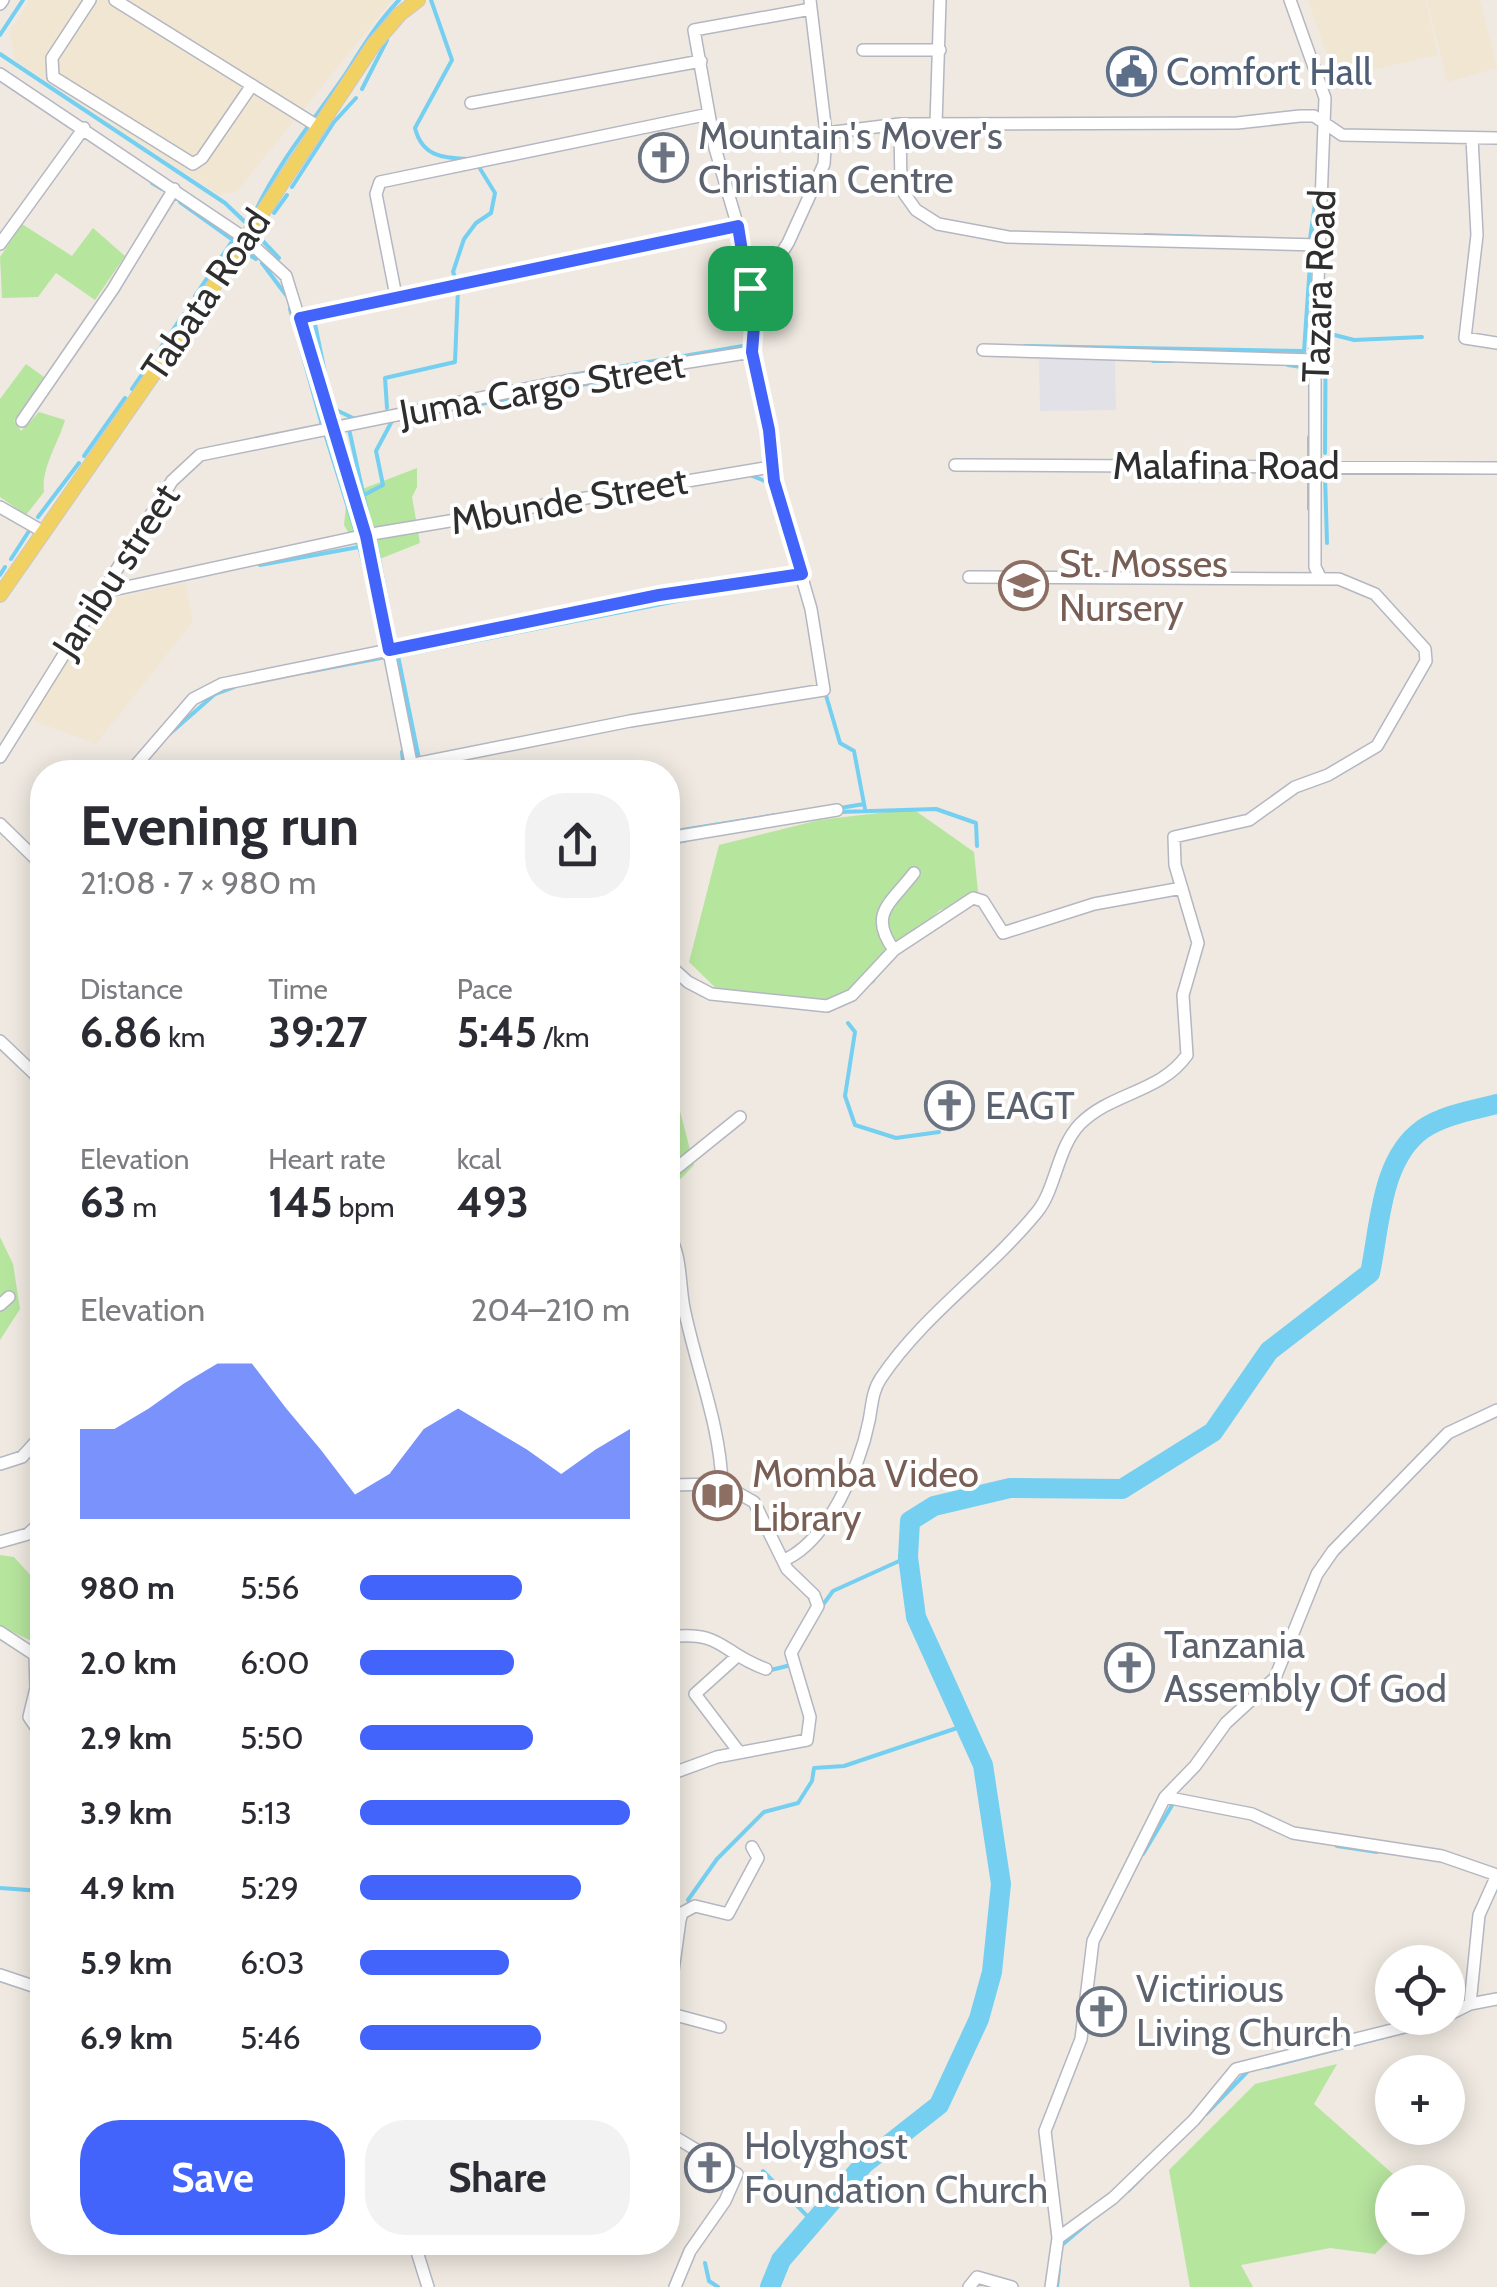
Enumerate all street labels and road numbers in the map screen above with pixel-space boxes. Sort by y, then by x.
street label: Tazara Road [1292,189,1345,383]
street label: Tabata Road [131,200,280,390]
street label: Juma Cargo Street [395,340,688,437]
street label: Malafina Road [1113,442,1339,489]
street label: Mbunde Street [447,457,691,544]
street label: Janibu street [41,475,189,667]

